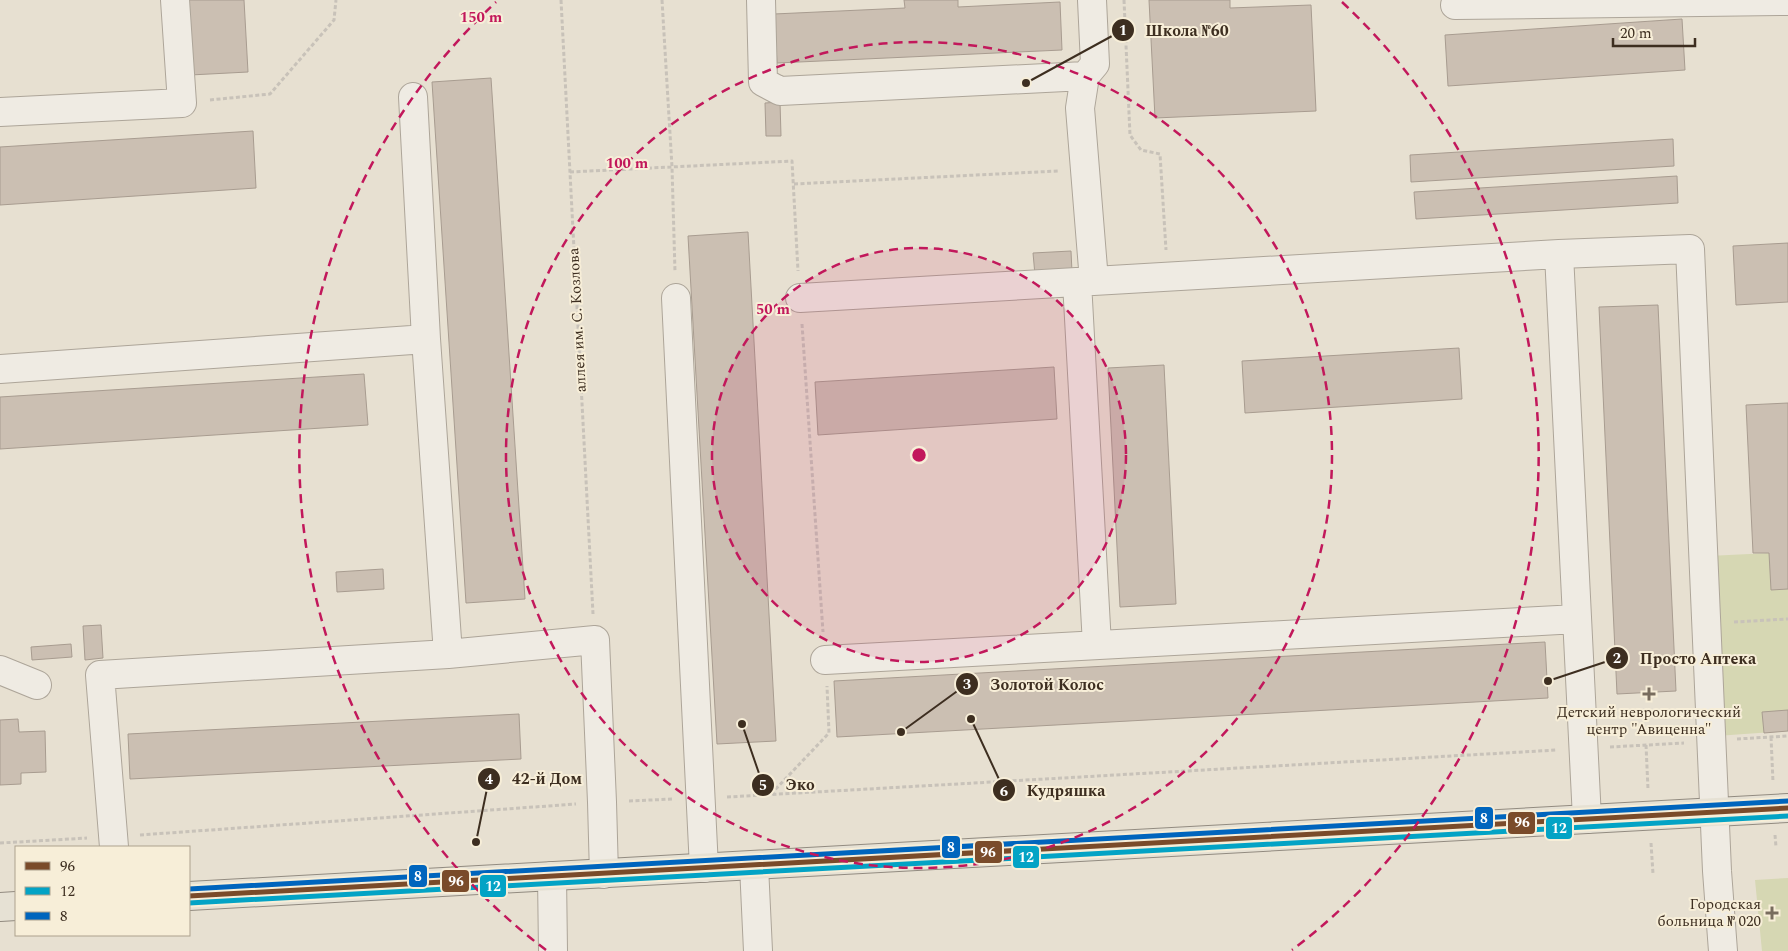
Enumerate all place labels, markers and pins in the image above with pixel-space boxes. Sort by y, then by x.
callout: Школа №60 [1110,15,1239,46]
centre of rings [910,446,928,464]
callout: Просто Аптека [1605,642,1766,673]
callout: Золотой Колос [955,669,1114,700]
marker: Детский неврологический центр "Авиценна" [1642,687,1656,701]
place label: Детский неврологический центр "Авиценна" [1557,701,1741,741]
callout: 42-й Дом [477,763,592,794]
callout: Эко [750,769,825,800]
callout: Кудряшка [991,775,1115,806]
place label: Городская больница № 020 [1658,893,1761,933]
marker: Городская больница № 020 [1765,906,1779,920]

